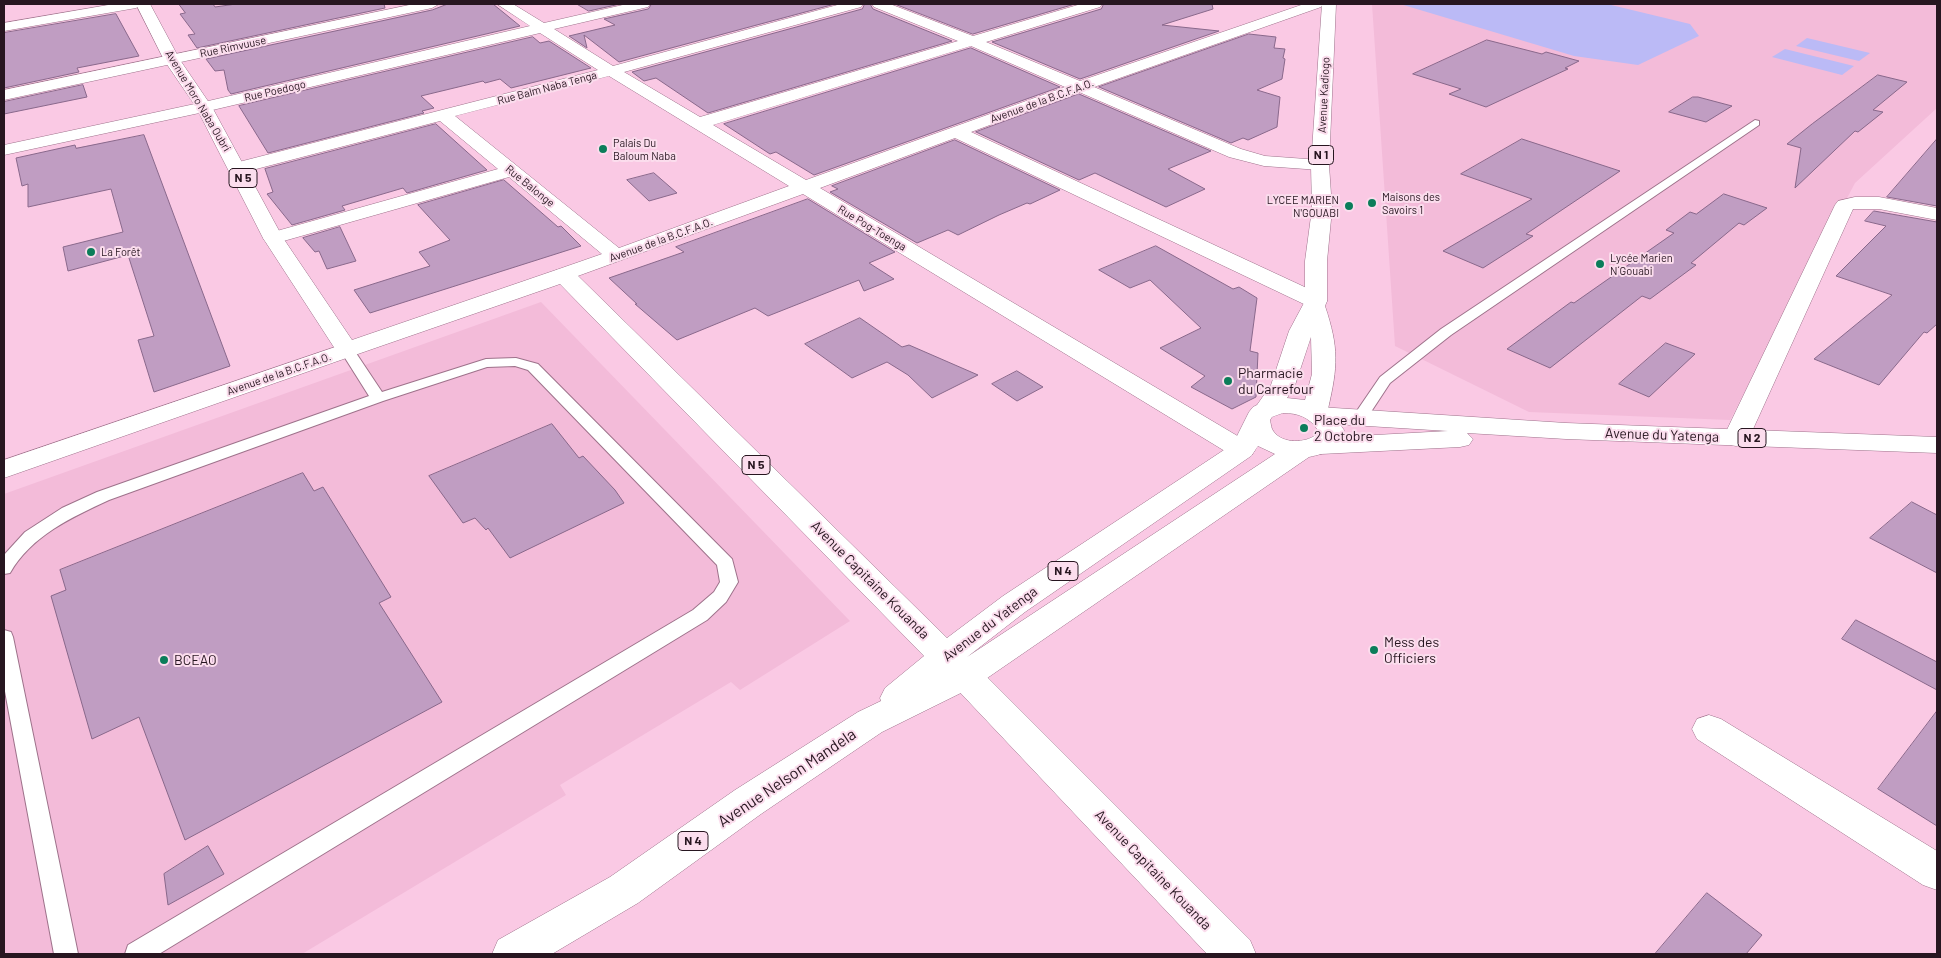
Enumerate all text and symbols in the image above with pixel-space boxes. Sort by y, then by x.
street label: Rue Rimvuuse [199,34,267,60]
street label: Avenue Moro Naba Oubri [163,48,233,154]
street label: Avenue Kadiogo [1315,57,1333,133]
street label: Rue Balm Naba Tenga [496,68,598,108]
street label: Avenue de la B.C.F.A.O. [988,76,1096,126]
street label: Rue Poedogo [243,78,307,104]
place label: Palais Du Baloum Naba [613,136,676,162]
marker: Palais Du Baloum Naba [597,143,609,155]
road number: N 1 [1308,146,1334,164]
street label: Rue Balonge [503,162,557,210]
road number: N 5 [229,168,257,188]
place label: Maisons des Savoirs 1 [1382,190,1440,216]
place label: LYCEE MARIEN N'GOUABI [1267,193,1339,219]
marker: Maisons des Savoirs 1 [1366,197,1378,209]
marker: LYCEE MARIEN N'GOUABI [1343,200,1355,212]
street label: Rue Pog-Toenga [835,202,909,254]
street label: Avenue de la B.C.F.A.O. [607,215,715,265]
place label: La Forêt [101,245,141,259]
marker: La Forêt [85,246,97,258]
place label: Lycée Marien N´Gouabi [1610,251,1673,277]
marker: Lycée Marien N´Gouabi [1594,258,1606,270]
street label: Avenue de la B.C.F.A.O. [225,350,333,398]
place label: Pharmacie du Carrefour [1238,365,1314,398]
marker: Pharmacie du Carrefour [1222,375,1234,387]
place label: Place du 2 Octobre [1314,412,1373,444]
marker: Place du 2 Octobre [1298,422,1310,434]
street label: Avenue du Yatenga [1605,425,1719,445]
road number: N 2 [1738,428,1766,448]
road number: N 5 [742,456,770,474]
street label: Avenue Capitaine Kouanda [807,517,933,643]
road number: N 4 [1048,562,1078,580]
street label: Avenue du Yatenga [939,583,1041,665]
place label: Mess des Officiers [1384,634,1439,666]
marker: Mess des Officiers [1368,644,1380,656]
place label: BCEAO [174,652,217,668]
marker: BCEAO [158,654,170,666]
street label: Avenue Nelson Mandela [714,725,860,831]
street label: Avenue Capitaine Kouanda [1091,806,1215,934]
road number: N 4 [678,831,708,850]

